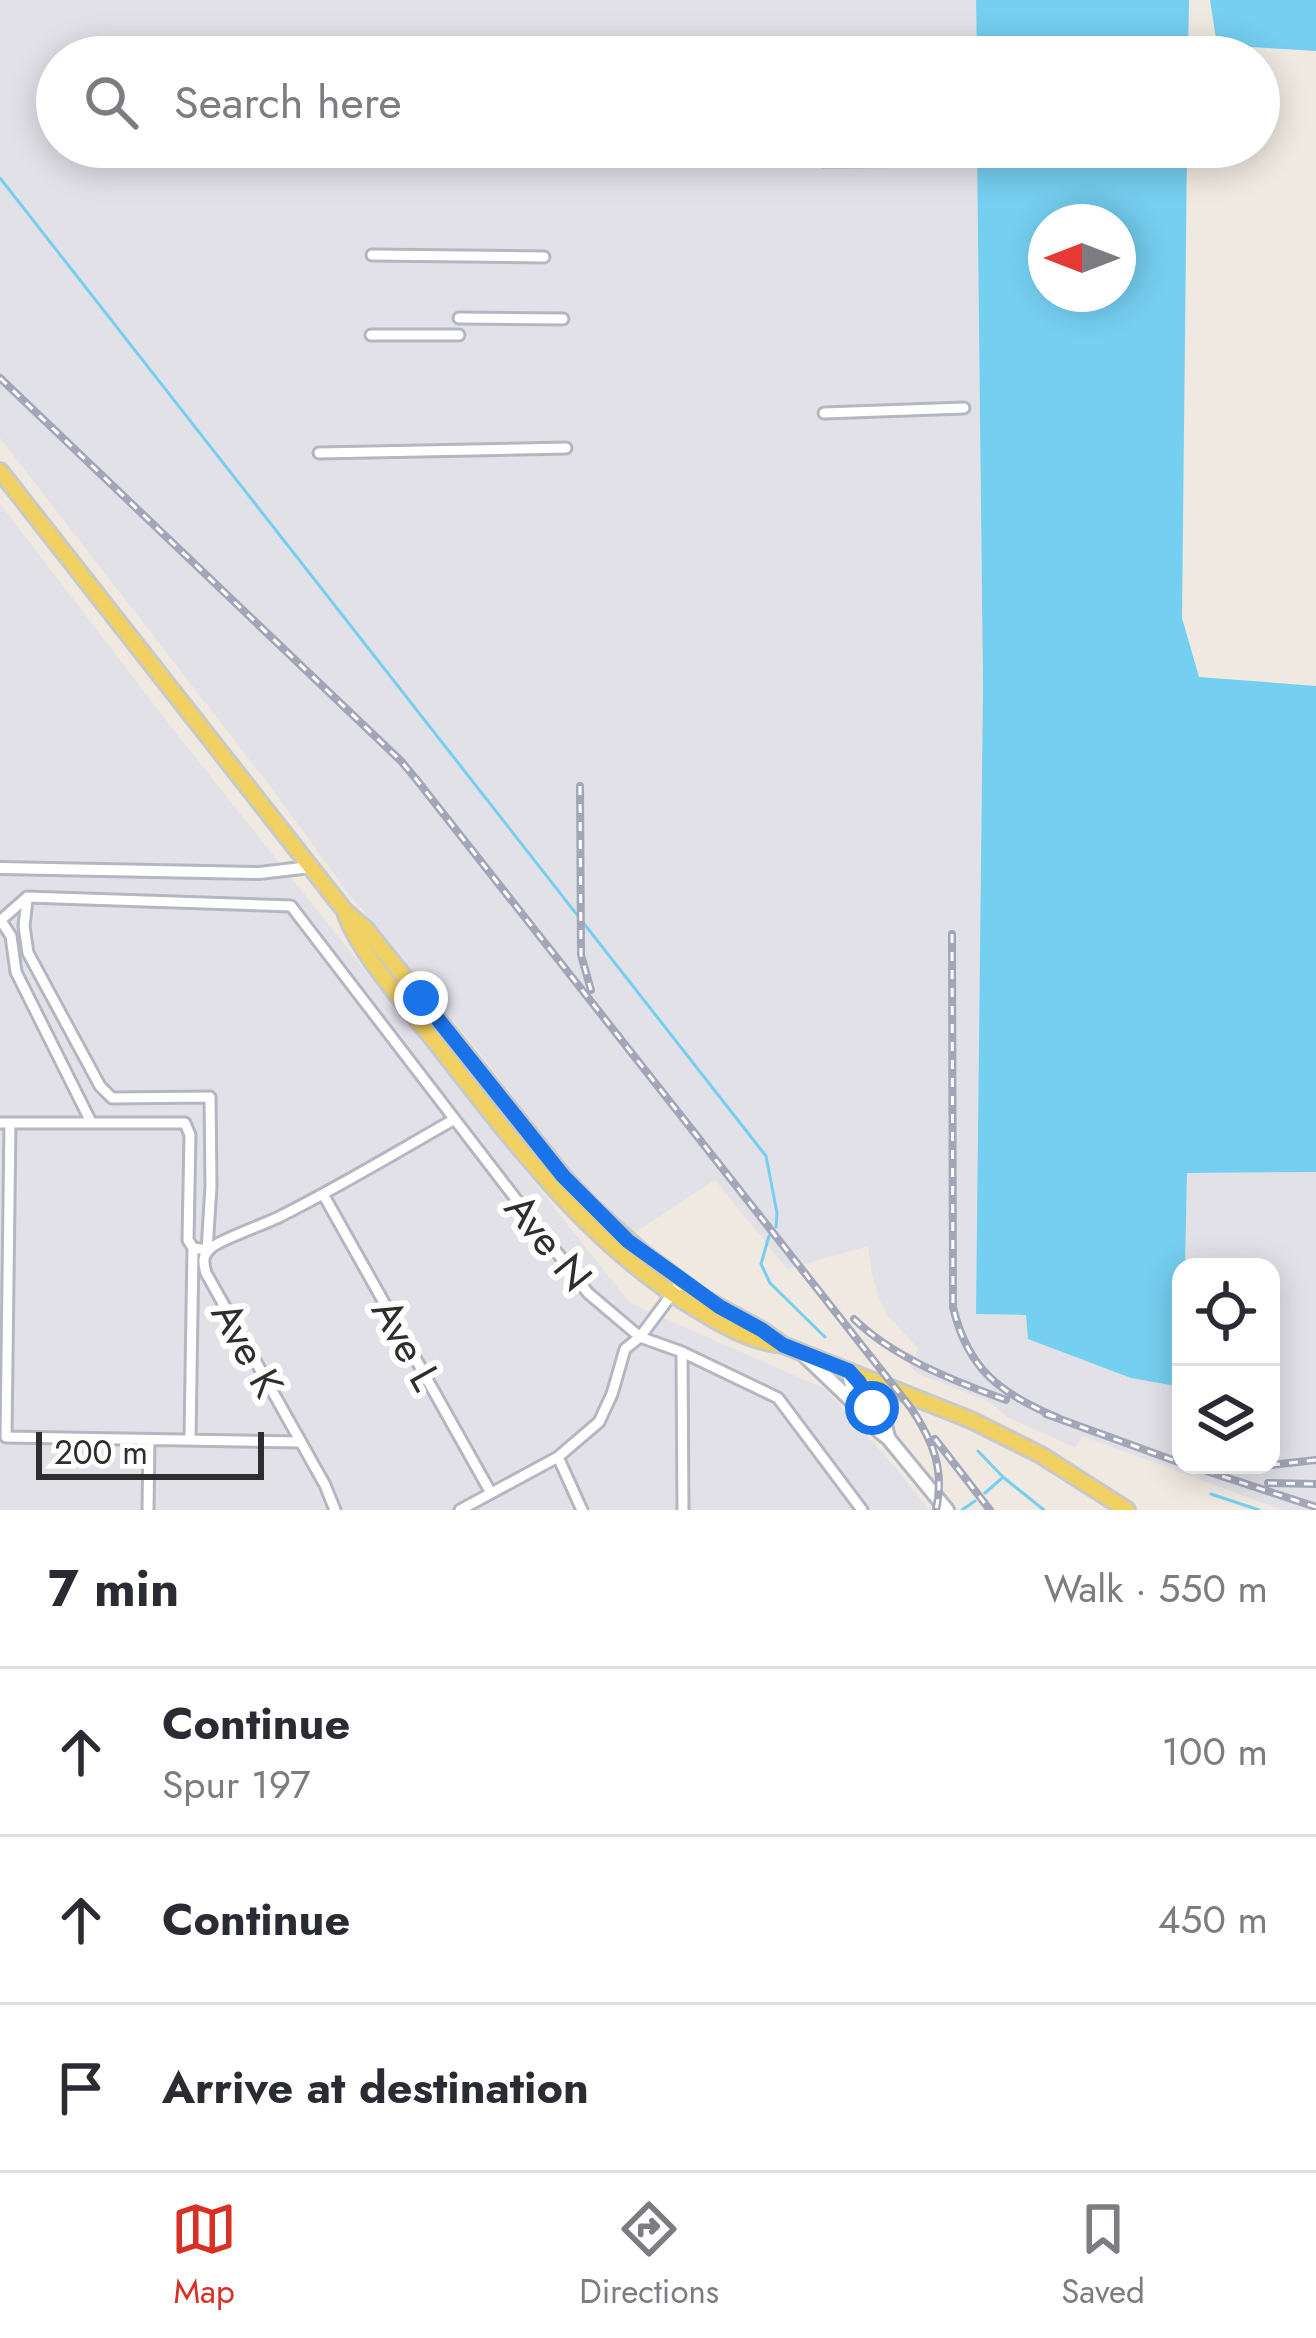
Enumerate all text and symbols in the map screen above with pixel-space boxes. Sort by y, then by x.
search box [36,36,1280,168]
icon: search [78,69,144,135]
text: Search here [174,70,402,135]
north arrow [1028,204,1136,312]
route end [394,971,448,1025]
street label: Ave N [490,1180,607,1304]
map controls [1172,1258,1280,1474]
button: locate [1172,1258,1280,1366]
street label: Ave L [356,1287,457,1401]
street label: Ave K [196,1290,299,1409]
button: layers [1172,1366,1280,1474]
route start [845,1381,899,1435]
scale bar [36,1426,264,1479]
text: 200 m [54,1429,148,1476]
text: 7 min [48,1551,179,1625]
text: Walk · 550 m [1044,1560,1268,1617]
text: Continue [162,1691,350,1756]
icon: ahead [48,1719,114,1785]
text: 100 m [1162,1723,1268,1780]
text: Spur 197 [162,1756,310,1813]
icon: ahead [48,1887,114,1953]
text: Continue [162,1887,350,1952]
text: 450 m [1158,1891,1268,1948]
icon: arrive [48,2055,114,2121]
text: Arrive at destination [162,2055,589,2120]
tab: Map [171,2196,237,2315]
tab: Directions [579,2196,719,2315]
tab: Saved [1061,2196,1145,2315]

